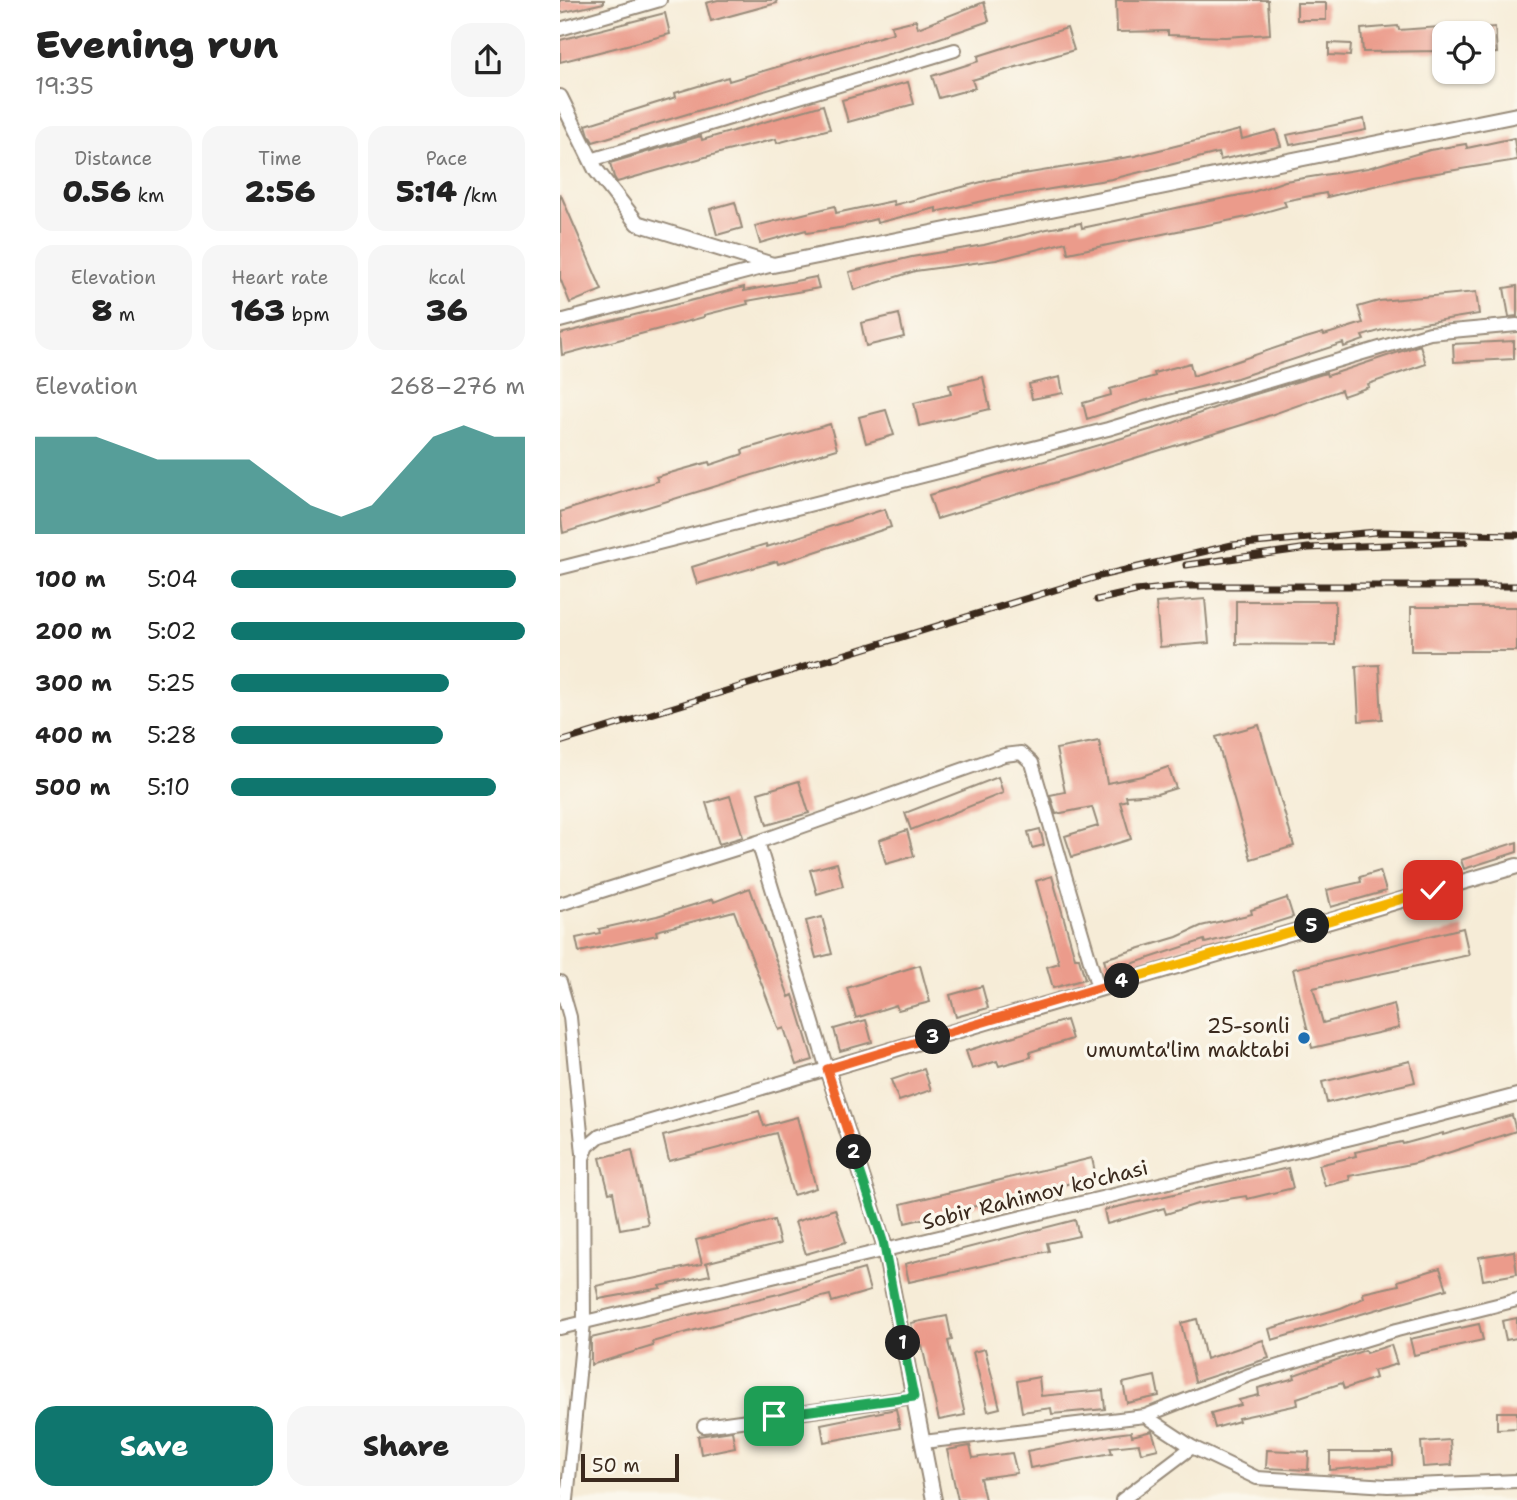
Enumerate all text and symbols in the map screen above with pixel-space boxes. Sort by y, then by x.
text: Evening run [35,19,278,70]
map controls [1432,21,1495,84]
button: locate [1432,21,1495,84]
button: share [451,23,525,97]
text: 19:35 [35,71,94,101]
text: Distance [74,146,152,171]
text: Time [258,146,302,171]
text: Pace [426,146,468,171]
text: 0.56 [62,171,131,212]
text: 2:56 [245,171,315,212]
text: 5:14 [396,171,457,212]
text: km [131,183,164,208]
text: /km [457,183,497,208]
text: Elevation [71,265,156,290]
text: Heart rate [232,265,328,290]
text: kcal [428,265,465,290]
text: 8 [91,290,112,331]
text: 163 [230,290,285,331]
text: 36 [426,290,468,331]
text: m [112,302,135,327]
text: bpm [285,302,330,327]
text: Elevation [35,371,138,401]
text: 268–276 m [389,371,525,401]
text: 100 m [35,564,106,594]
text: 5:04 [147,564,197,594]
text: 200 m [35,616,112,646]
text: 5:02 [147,616,197,646]
text: 300 m [35,668,112,698]
text: 5:25 [147,668,195,698]
text: 400 m [35,720,112,750]
text: 5:28 [147,720,197,750]
text: 500 m [35,772,110,802]
text: 5:10 [147,772,190,802]
pin [1403,860,1463,920]
icon: check [1414,871,1452,909]
pin: 5 [1294,908,1330,944]
text: 5 [1306,913,1317,938]
pin: 4 [1104,964,1140,998]
text: 4 [1115,968,1128,993]
place label: 25-sonli umumta'lim maktabi [1086,1012,1290,1064]
pin: 3 [916,1020,950,1054]
text: 3 [926,1024,939,1049]
marker: 25-sonli umumta'lim maktabi [1296,1030,1312,1046]
pin: 2 [836,1134,872,1170]
text: 2 [847,1139,860,1164]
street label: Sobir Rahimov ko'chasi [919,1153,1151,1237]
pin: 1 [886,1326,920,1360]
text: 1 [898,1330,907,1355]
pin [744,1386,804,1446]
icon: arrive [755,1397,793,1435]
button: Save [35,1406,273,1486]
button: Share [287,1406,525,1486]
scale bar [581,1451,679,1483]
text: 50 m [592,1453,640,1478]

